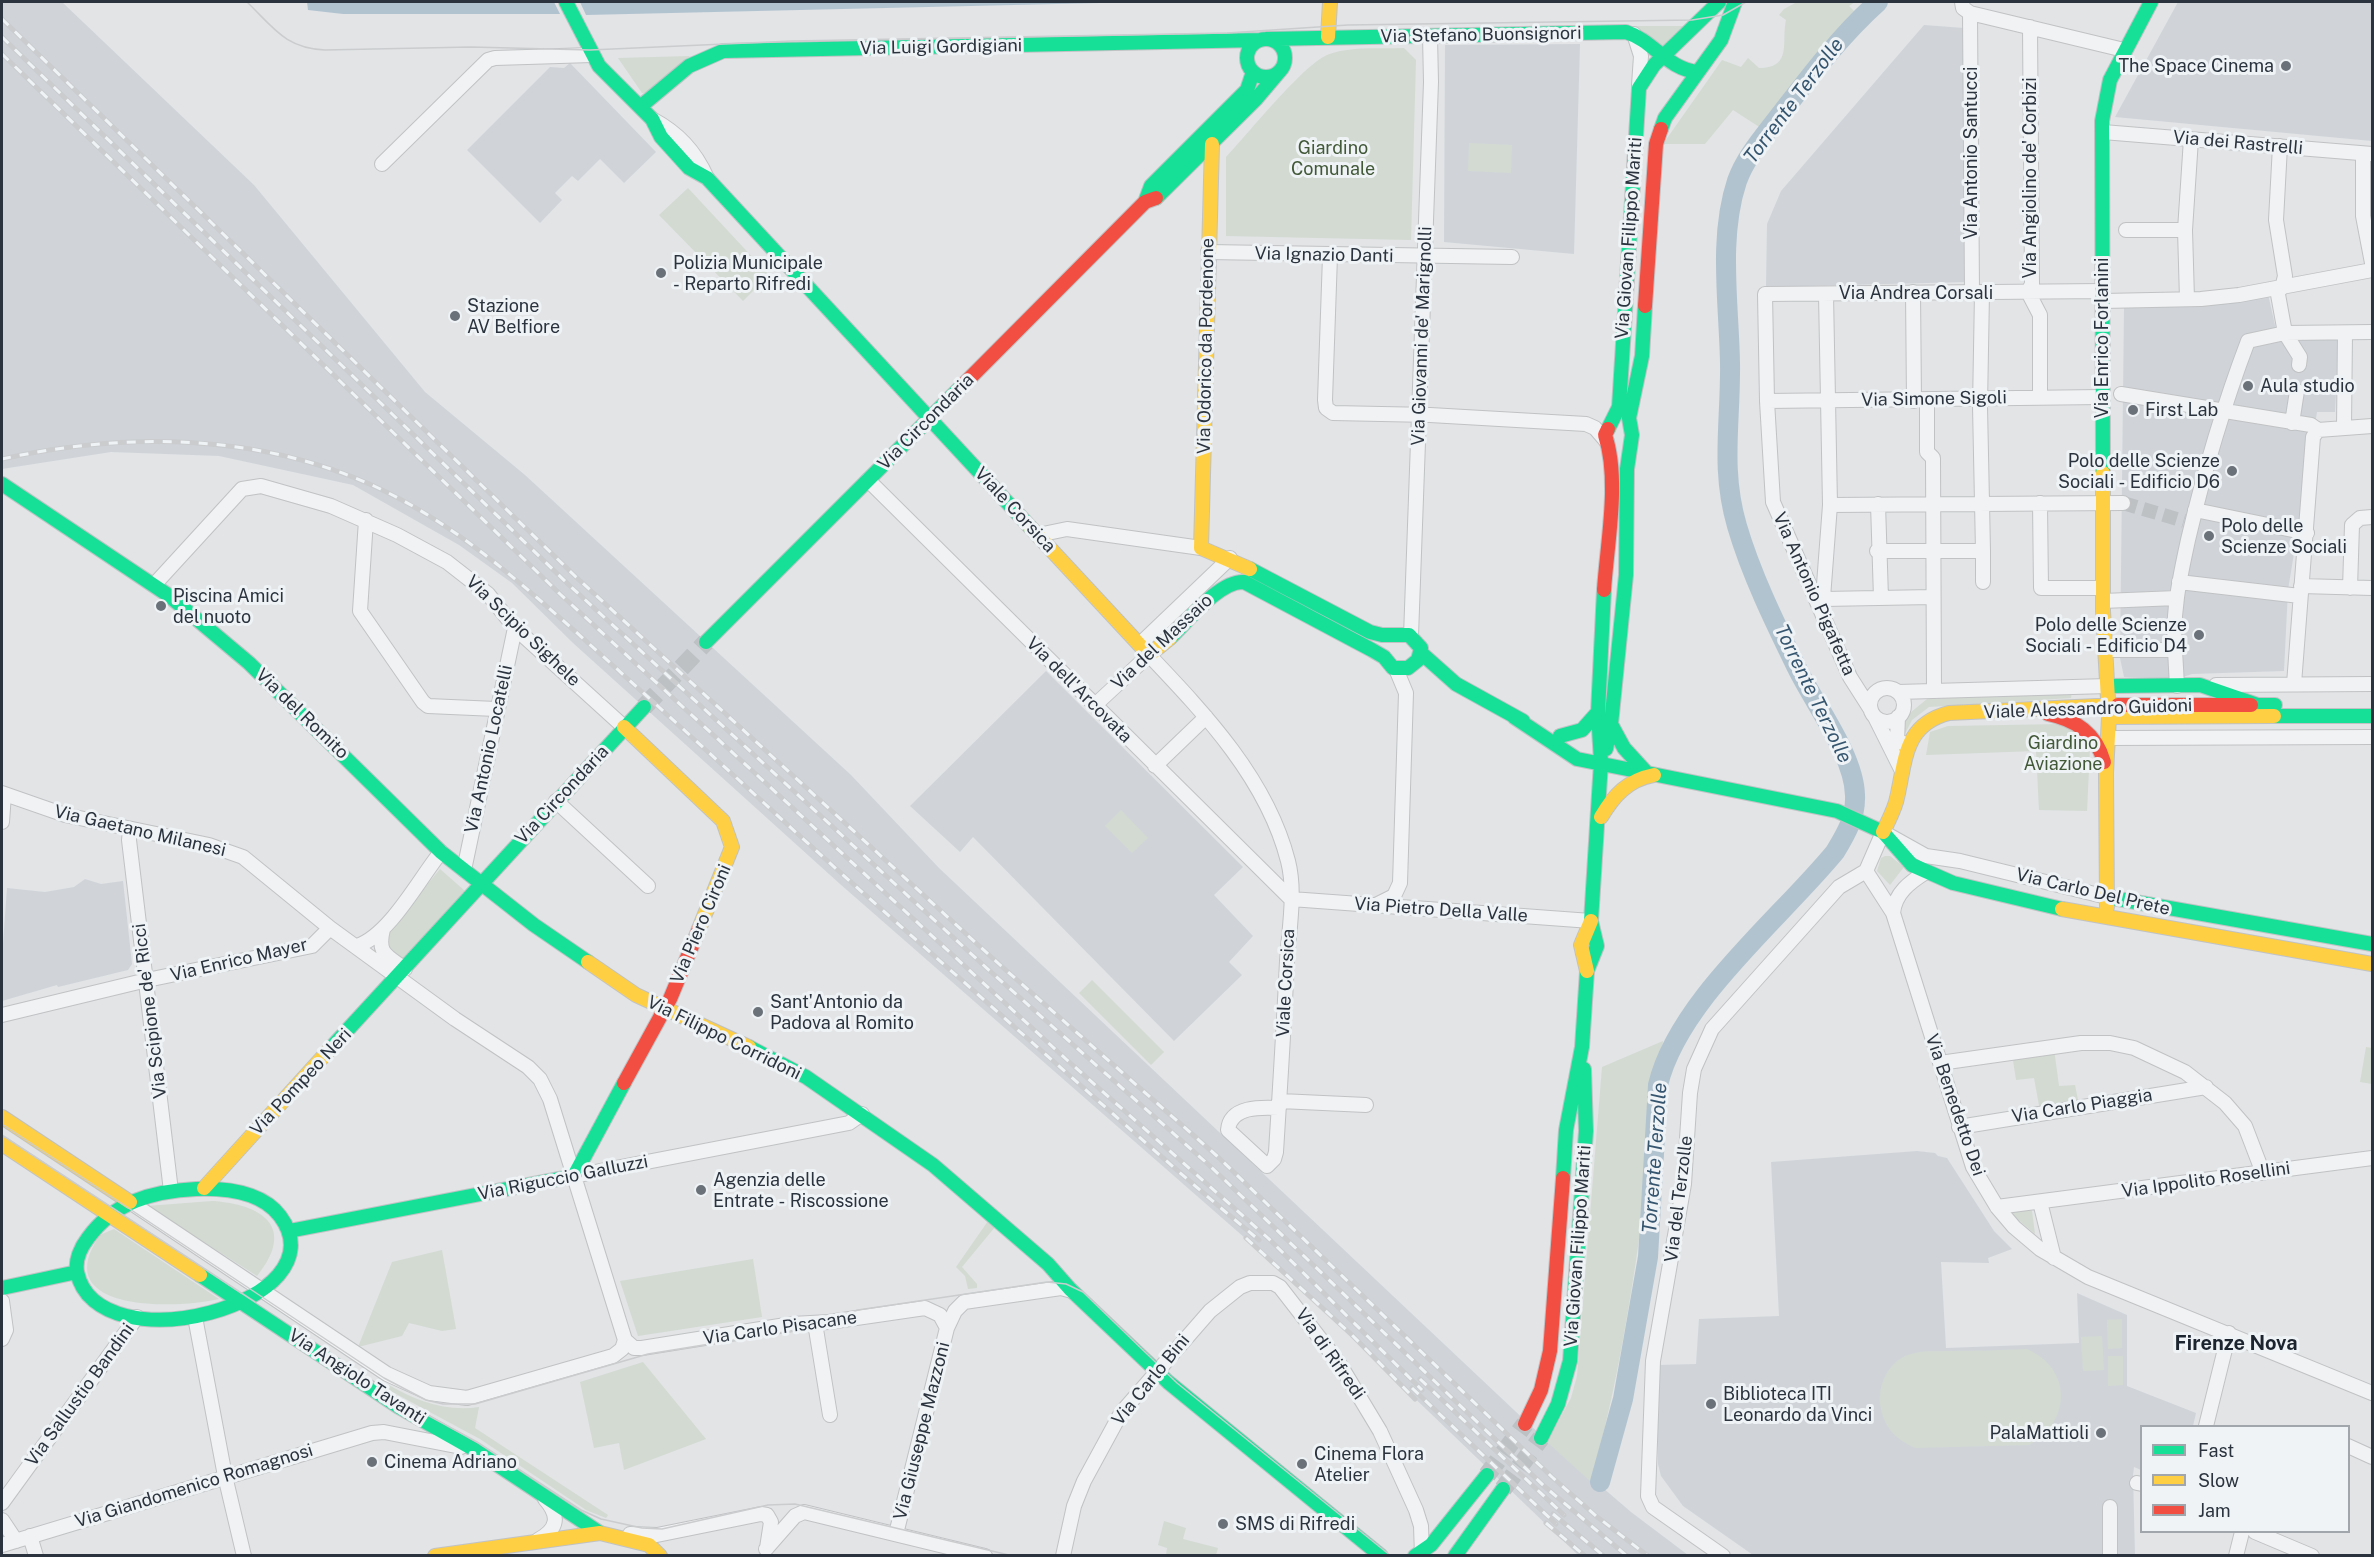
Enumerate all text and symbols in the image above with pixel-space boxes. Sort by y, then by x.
street label: Via Stefano Buonsignori [1380,22,1582,48]
water label: Torrente Terzolle [1739,33,1849,169]
street label: Via Luigi Gordigiani [860,35,1022,59]
place label: The Space Cinema [2118,55,2274,77]
marker: The Space Cinema [2279,59,2293,73]
street label: Via Antonio Santucci [1960,66,1982,240]
street label: Via Angiolino de' Corbizi [2019,77,2041,279]
street label: Via dei Rastrelli [2172,127,2304,159]
street label: Via Giovan Filippo Mariti [1611,136,1647,340]
park label: Giardino Comunale [1291,137,1375,180]
street label: Via Giovanni de' Marignolli [1407,226,1437,446]
street label: Via Odorico da Pordenone [1193,238,1219,454]
street label: Via Ignazio Danti [1254,243,1394,267]
place label: Polizia Municipale - Reparto Rifredi [673,252,823,294]
street label: Via Enrico Forlanini [2091,258,2113,418]
marker: Polizia Municipale - Reparto Rifredi [654,266,668,280]
street label: Via Andrea Corsali [1839,282,1993,304]
place label: Stazione AV Belfiore [467,295,560,338]
marker: Stazione AV Belfiore [448,309,462,323]
street label: Via Circondaria [873,369,979,475]
place label: Aula studio [2260,375,2355,397]
marker: Aula studio [2241,379,2255,393]
street label: Via Simone Sigoli [1861,387,2007,411]
place label: First Lab [2145,399,2218,421]
marker: First Lab [2126,403,2140,417]
place label: Polo delle Scienze Sociali - Edificio D6 [2058,450,2220,492]
street label: Viale Corsica [970,463,1060,557]
marker: Polo delle Scienze Sociali - Edificio D6 [2225,464,2239,478]
street label: Via Antonio Pigafetta [1768,509,1860,679]
place label: Polo delle Scienze Sociali [2221,515,2347,558]
marker: Polo delle Scienze Sociali [2202,529,2216,543]
street label: Via Scipio Sighele [461,571,585,691]
place label: Piscina Amici del nuoto [173,585,284,628]
street label: Via del Massaio [1107,590,1217,694]
marker: Piscina Amici del nuoto [154,599,168,613]
place label: Polo delle Scienze Sociali - Edificio D4 [2025,614,2187,656]
water label: Torrente Terzolle [1769,621,1857,767]
marker: Polo delle Scienze Sociali - Edificio D4 [2192,628,2206,642]
street label: Via dell'Arcovata [1022,633,1136,747]
street label: Via Antonio Locatelli [461,663,517,835]
street label: Via del Romito [251,664,353,764]
street label: Viale Alessandro Guidoni [1983,695,2193,723]
park label: Giardino Aviazione [2023,732,2103,774]
street label: Via Circondaria [511,741,613,849]
street label: Via Gaetano Milanesi [52,801,228,861]
street label: Via Piero Cironi [666,861,736,987]
street label: Via Carlo Del Prete [2014,864,2172,920]
street label: Via Pietro Della Valle [1353,893,1529,927]
street label: Via Scipione de' Ricci [129,922,171,1100]
street label: Viale Corsica [1272,928,1300,1038]
street label: Via Enrico Mayer [168,934,310,986]
street label: Via Filippo Corridoni [643,991,805,1085]
place label: Sant'Antonio da Padova al Romito [770,991,914,1034]
marker: Sant'Antonio da Padova al Romito [751,1005,765,1019]
street label: Via Pompeo Neri [246,1024,356,1140]
street label: Via Benedetto Dei [1921,1031,1989,1179]
water label: Torrente Terzolle [1638,1082,1672,1234]
street label: Via Carlo Piaggia [2010,1084,2154,1128]
street label: Via del Terzolle [1661,1134,1697,1264]
street label: Via Giovan Filippo Mariti [1560,1144,1596,1348]
street label: Via Riguccio Galluzzi [476,1151,650,1205]
street label: Via Ippolito Rosellini [2120,1157,2292,1203]
place label: Agenzia delle Entrate - Riscossione [713,1169,889,1212]
marker: Agenzia delle Entrate - Riscossione [694,1183,708,1197]
street label: Via di Rifredi [1291,1304,1369,1404]
street label: Via Carlo Pisacane [702,1307,858,1349]
street label: Via Sallustio Bandini [21,1319,139,1471]
street label: Via Angiolo Tavanti [284,1325,430,1429]
street label: Via Carlo Bini [1108,1330,1194,1430]
district label: Firenze Nova [2175,1332,2297,1356]
street label: Via Giuseppe Mazzoni [889,1340,955,1522]
place label: Biblioteca ITI Leonardo da Vinci [1723,1383,1872,1426]
marker: Biblioteca ITI Leonardo da Vinci [1704,1397,1718,1411]
place label: PalaMattioli [1989,1422,2089,1444]
legend [2140,1425,2350,1533]
marker: PalaMattioli [2094,1426,2108,1440]
street label: Via Giandomenico Romagnosi [72,1439,316,1533]
text: Fast [2198,1440,2234,1461]
place label: Cinema Flora Atelier [1314,1443,1424,1486]
place label: Cinema Adriano [384,1451,517,1473]
marker: Cinema Adriano [365,1455,379,1469]
marker: Cinema Flora Atelier [1295,1457,1309,1471]
text: Slow [2198,1470,2239,1491]
text: Jam [2198,1500,2231,1521]
place label: SMS di Rifredi [1235,1513,1355,1535]
marker: SMS di Rifredi [1216,1517,1230,1531]

